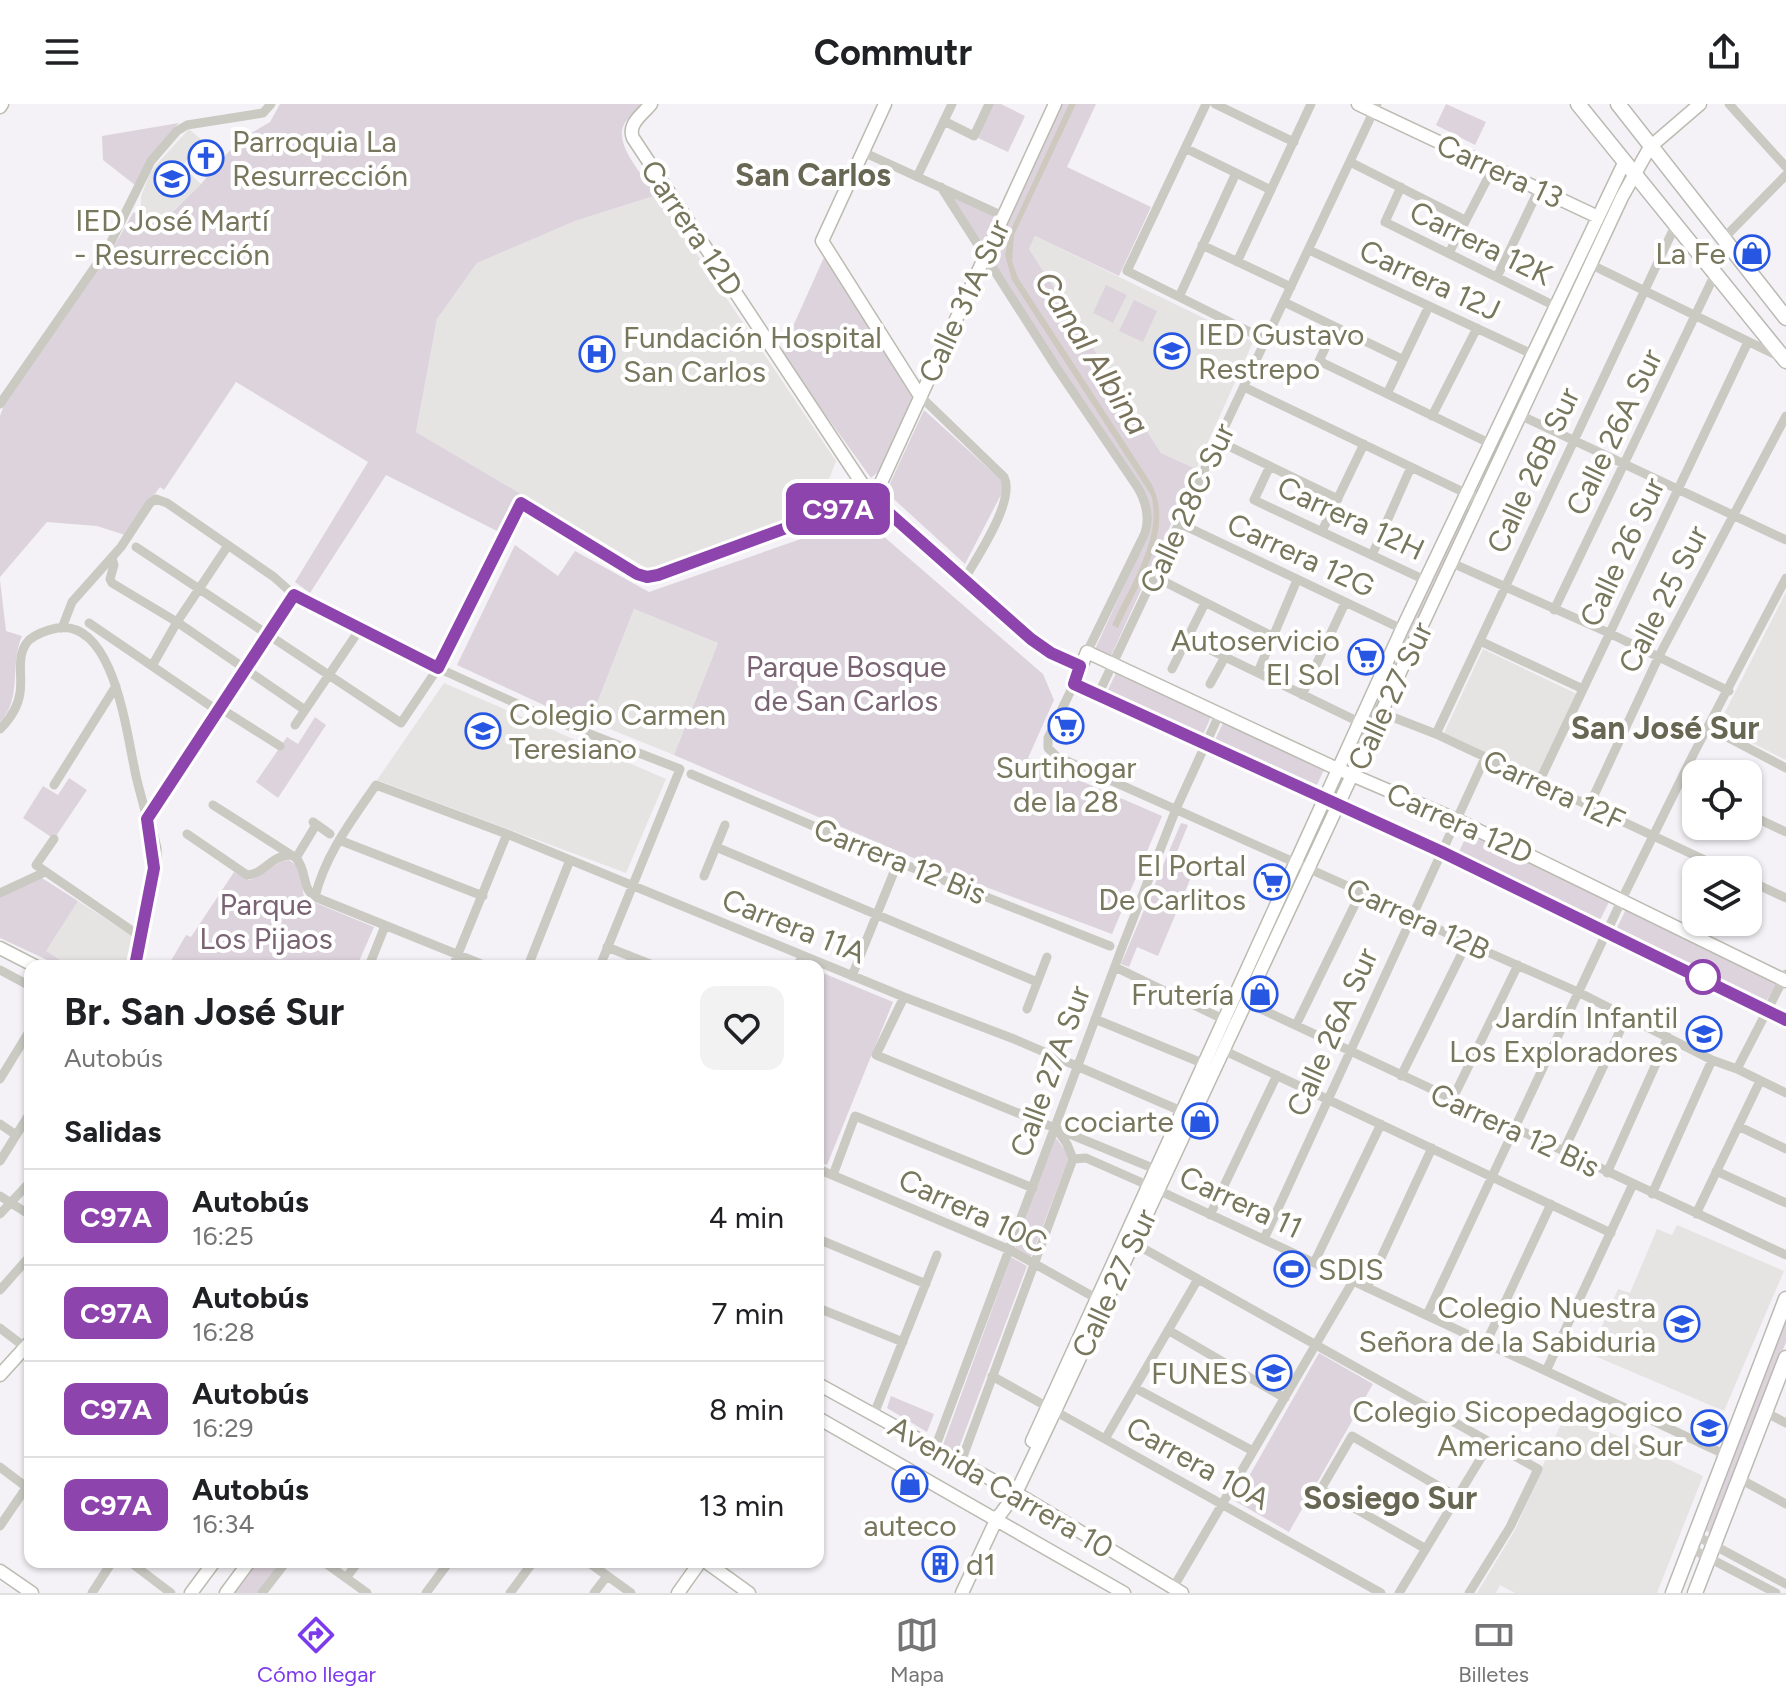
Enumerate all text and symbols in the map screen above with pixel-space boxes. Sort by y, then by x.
icon: menu [40,30,84,74]
icon: share [1702,30,1746,74]
text: Commutr [814,31,972,74]
place label: Parroquia La Resurrección [232,123,408,194]
street label: Carrera 13 [1431,126,1569,216]
church icon: Parroquia La Resurrección [187,139,225,177]
street label: Carrera 12D [633,153,751,303]
district label: San Carlos [735,156,891,194]
school or university icon: IED José Martí - Resurrección [153,160,191,198]
street label: Carrera 12K [1404,193,1559,294]
place label: IED José Martí - Resurrección [74,202,271,273]
street label: Calle 31A Sur [910,214,1018,388]
street label: Carrera 12J [1354,231,1506,329]
shop icon: La Fe [1733,234,1771,272]
place label: La Fe [1655,235,1726,272]
water label: Canal Albina [1027,264,1157,442]
place label: IED Gustavo Restrepo [1198,316,1364,387]
place label: Fundación Hospital San Carlos [623,319,882,390]
school or university icon: IED Gustavo Restrepo [1153,332,1191,370]
hospital icon: Fundación Hospital San Carlos [578,335,616,373]
street label: Calle 26A Sur [1558,343,1670,521]
street label: Calle 26B Sur [1478,381,1588,559]
street label: Calle 28C Sur [1131,417,1243,599]
street label: Carrera 12H [1272,468,1430,568]
street label: Calle 26 Sur [1571,471,1673,633]
line badge: C97A [782,483,894,535]
text: C97A [802,492,874,526]
street label: Carrera 12G [1221,505,1381,605]
street label: Calle 25 Sur [1610,519,1716,679]
street label: Calle 27 Sur [1340,616,1440,776]
place label: Autoservicio El Sol [1171,622,1340,693]
supermarket icon: Autoservicio El Sol [1347,638,1385,676]
park label: Parque Bosque de San Carlos [746,648,946,719]
place label: Colegio Carmen Teresiano [509,696,726,767]
supermarket icon: Surtihogar de la 28 [1047,707,1085,745]
district label: San José Sur [1571,709,1759,747]
school or university icon: Colegio Carmen Teresiano [464,712,502,750]
street label: Carrera 12F [1477,741,1631,839]
place label: Surtihogar de la 28 [996,749,1136,820]
map controls [1682,760,1762,936]
button: locate [1682,760,1762,840]
street label: Carrera 12D [1381,774,1539,872]
street label: Carrera 12 Bis [809,810,991,912]
place label: El Portal De Carlitos [1098,847,1246,918]
button: layers [1682,856,1762,936]
supermarket icon: El Portal De Carlitos [1253,863,1291,901]
street label: Carrera 12B [1340,870,1496,968]
street label: Carrera 11A [717,880,872,972]
park label: Parque Los Pijaos [199,886,333,957]
street label: Calle 26A Sur [1278,942,1386,1122]
unlabelled marker [1686,960,1720,994]
shop icon: Frutería [1241,975,1279,1013]
place label: Frutería [1131,976,1234,1013]
street label: Calle 27A Sur [1002,980,1098,1162]
button: heart [700,986,784,1070]
text: Br. San José Sur [64,989,344,1035]
place label: Jardín Infantil Los Exploradores [1449,999,1678,1070]
school or university icon: Jardín Infantil Los Exploradores [1685,1015,1723,1053]
text: Autobús [64,1042,163,1074]
street label: Carrera 12 Bis [1425,1075,1605,1185]
shop icon: cociarte [1181,1102,1219,1140]
place label: cociarte [1064,1103,1174,1140]
text: Salidas [64,1113,161,1150]
street label: Carrera 11 [1174,1158,1308,1246]
street label: Carrera 10C [893,1160,1053,1262]
text: Autobús [192,1183,309,1220]
text: 4 min [709,1199,784,1236]
text: C97A [80,1200,152,1234]
street label: Calle 27 Sur [1064,1203,1164,1363]
text: 16:25 [192,1220,254,1252]
sports icon: SDIS [1273,1250,1311,1288]
place label: SDIS [1318,1251,1384,1288]
text: Autobús [192,1279,309,1316]
place label: Colegio Nuestra Señora de la Sabiduria [1359,1289,1656,1360]
text: 7 min [711,1295,784,1332]
text: C97A [80,1296,152,1330]
school or university icon: Colegio Nuestra Señora de la Sabiduria [1663,1305,1701,1343]
text: 16:28 [192,1316,255,1348]
school or university icon: FUNES [1255,1354,1293,1392]
place label: FUNES [1151,1355,1248,1392]
text: Autobús [192,1375,309,1412]
text: 8 min [709,1391,784,1428]
text: C97A [80,1392,152,1426]
place label: Colegio Sicopedagogico Americano del Sur [1352,1393,1683,1464]
street label: Avenida Carrera 10 [882,1408,1120,1566]
street label: Carrera 10A [1120,1408,1277,1518]
school or university icon: Colegio Sicopedagogico Americano del Sur [1690,1409,1728,1447]
text: 16:29 [192,1412,253,1444]
shop icon: auteco [891,1465,929,1503]
text: Autobús [192,1471,309,1508]
district label: Sosiego Sur [1303,1479,1477,1517]
text: 13 min [699,1487,784,1524]
text: C97A [80,1488,152,1522]
place label: auteco [863,1507,957,1544]
text: 16:34 [192,1508,254,1540]
building icon: d1 [921,1545,959,1583]
place label: d1 [966,1546,996,1583]
tab: Cómo llegar [257,1613,376,1688]
tab: Mapa [890,1613,944,1688]
tab: Billetes [1458,1613,1529,1688]

